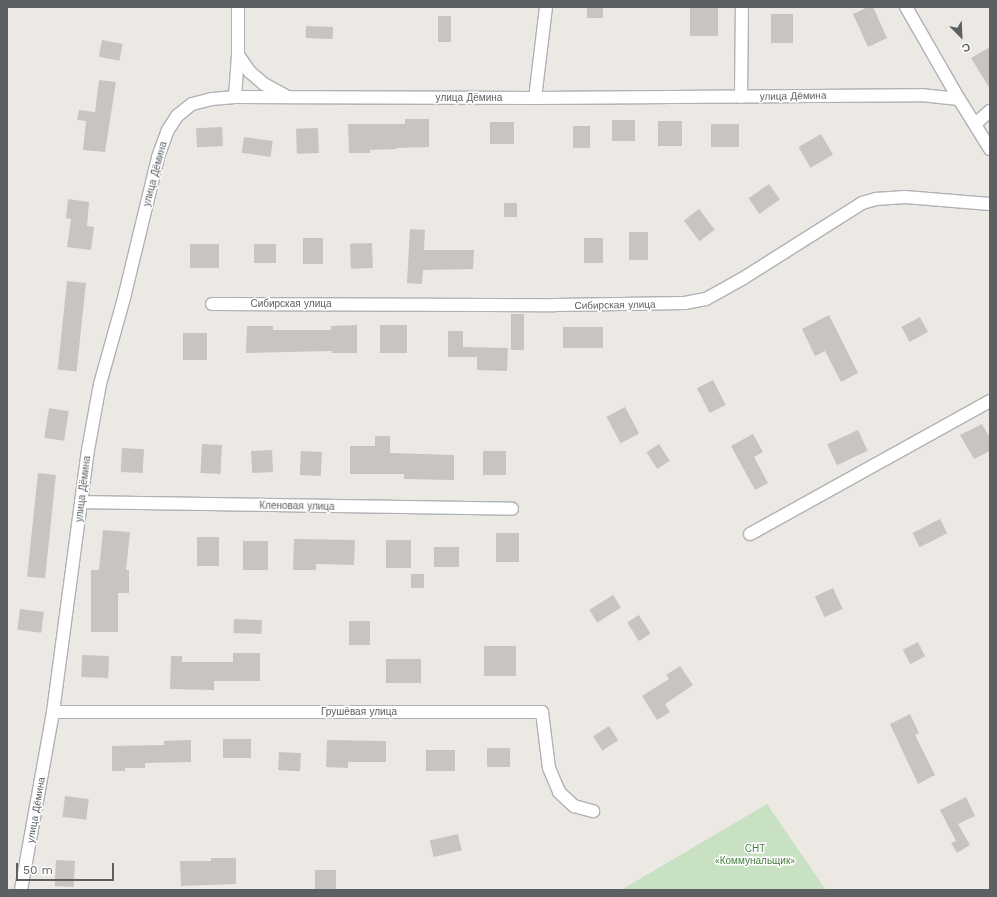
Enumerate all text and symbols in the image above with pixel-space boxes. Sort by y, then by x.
north arrow [941,16,981,56]
text: С [960,40,972,55]
street label: улица Дёмина [760,89,826,103]
street label: улица Дёмина [436,92,502,104]
street label: улица Дёмина [141,140,169,208]
street label: Сибирская улица [250,298,332,310]
street label: Сибирская улица [574,298,656,312]
street label: улица Дёмина [73,455,93,523]
street label: Кленовая улица [259,499,335,513]
street label: Грушёвая улица [321,706,397,718]
street label: улица Дёмина [24,776,48,844]
park label: СНТ «Коммунальщик» [715,842,795,866]
scale bar [18,855,116,881]
text: 50 m [23,863,53,877]

